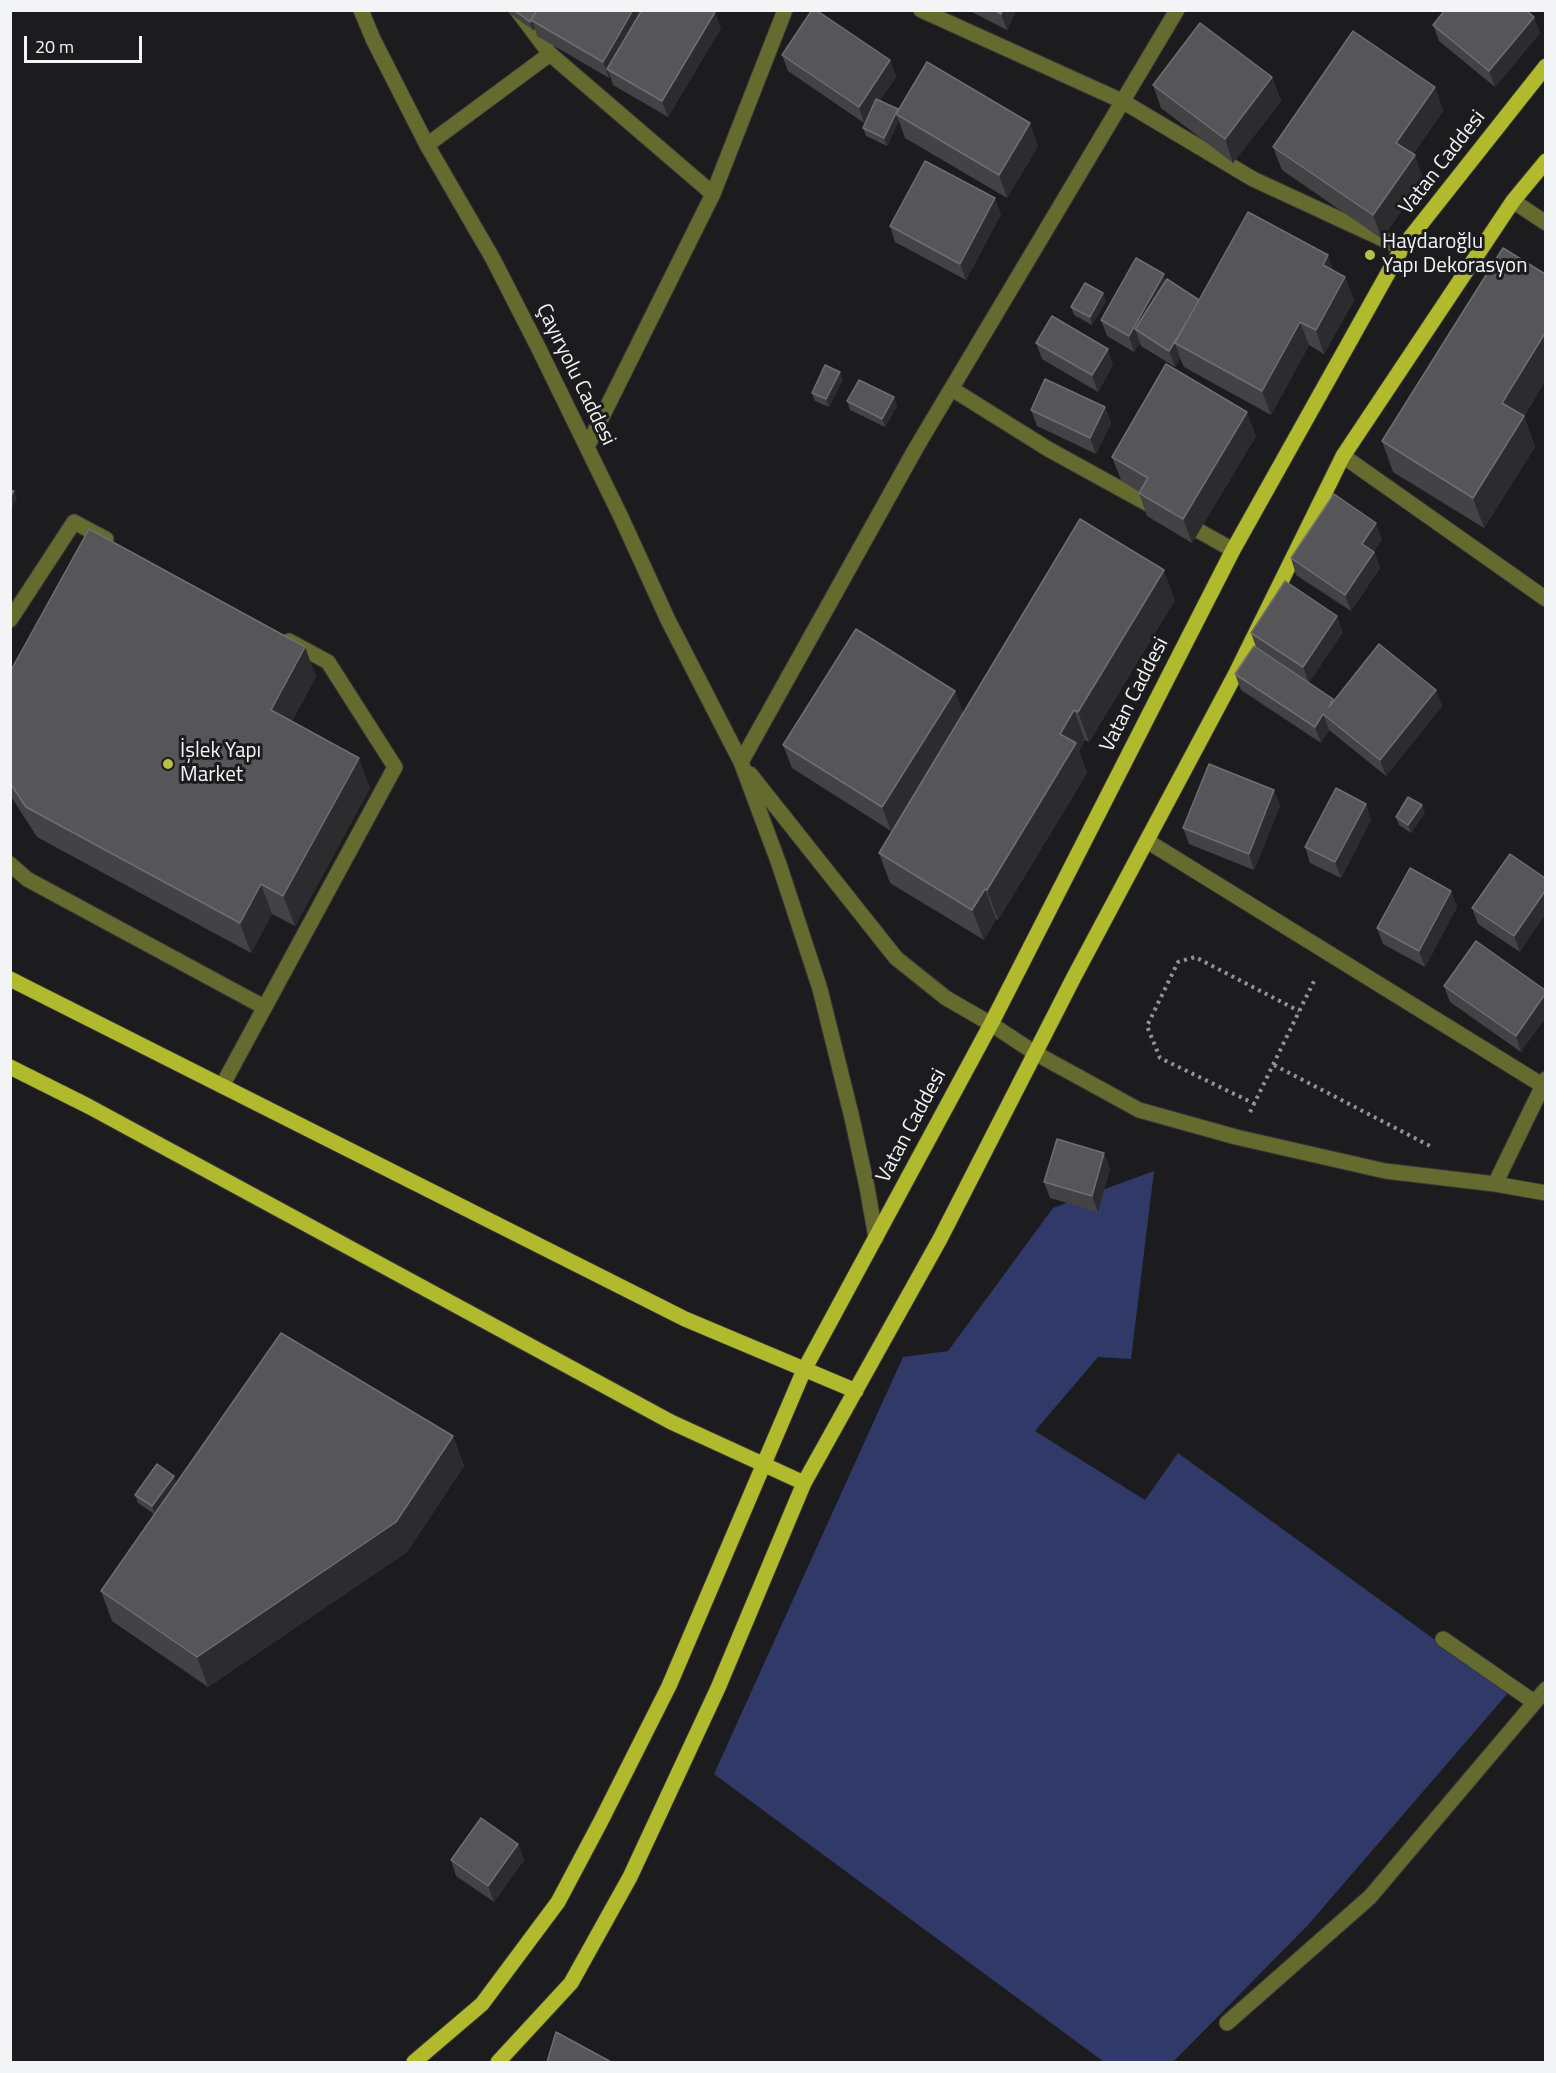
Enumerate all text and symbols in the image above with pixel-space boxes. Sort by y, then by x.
scale bar [27,24,146,62]
text: 20 m [35,33,74,60]
street label: Vatan Caddesi [1395,106,1491,220]
place label: Haydaroğlu Yapı Dekorasyon [1382,230,1527,280]
marker: Haydaroğlu Yapı Dekorasyon [1363,248,1377,262]
street label: Çayıryolu Caddesi [530,300,620,450]
street label: Vatan Caddesi [1095,634,1175,756]
place label: İşlek Yapı Market [180,739,261,789]
marker: İşlek Yapı Market [161,757,175,771]
street label: Vatan Caddesi [872,1065,952,1187]

